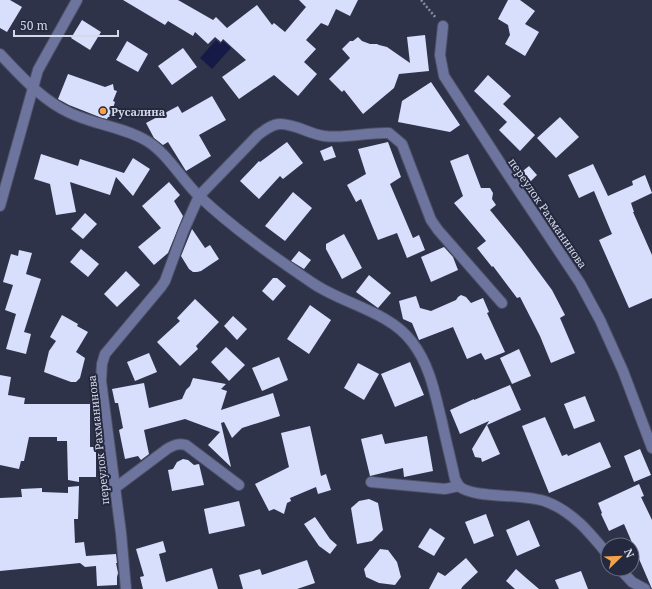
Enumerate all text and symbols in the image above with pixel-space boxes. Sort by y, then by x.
scale bar [14,12,118,38]
text: 50 m [20,17,48,34]
place label: Русалина [111,104,166,119]
marker: Русалина [98,106,108,116]
street label: переулок Рахманинова [505,155,591,271]
street label: переулок Рахманинова [84,374,112,506]
north arrow [600,537,640,577]
text: N [621,546,638,560]

